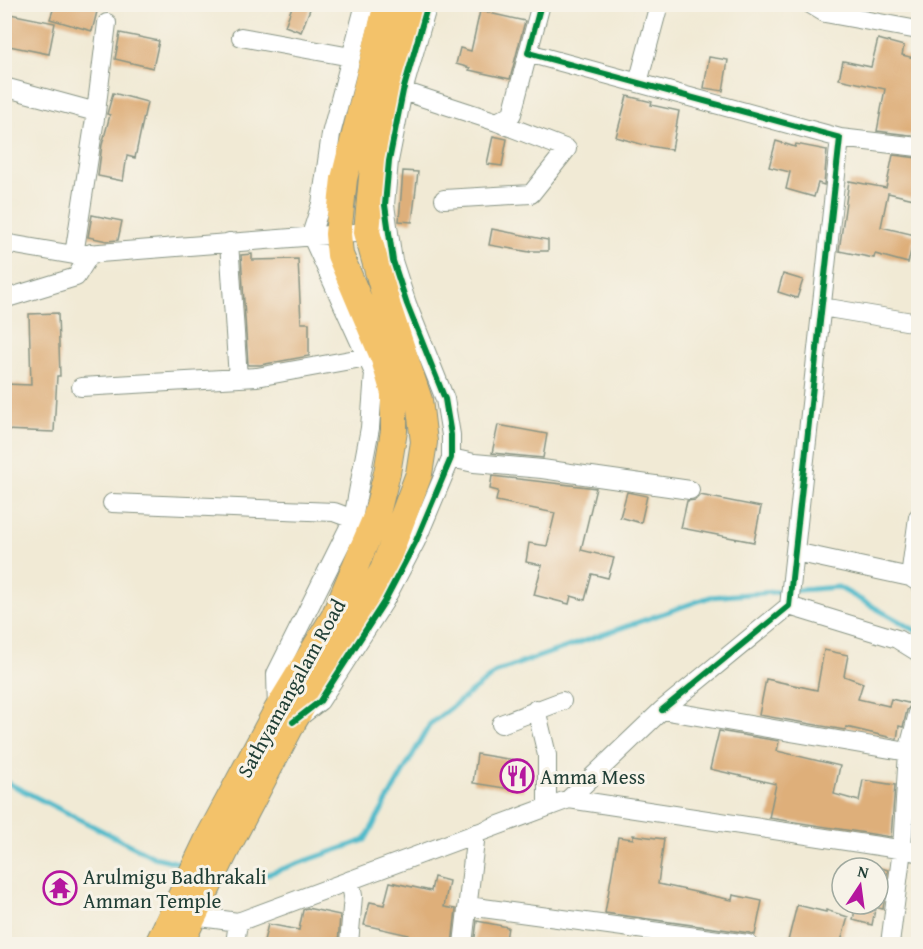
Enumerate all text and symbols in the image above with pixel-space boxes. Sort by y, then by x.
street label: Sathyamangalam Road [229,592,353,783]
restaurant icon: Amma Mess [499,758,535,794]
place label: Amma Mess [540,761,645,792]
north arrow [830,856,890,916]
text: N [855,858,872,884]
place label: Arulmigu Badhrakali Amman Temple [83,861,267,916]
temple icon: Arulmigu Badhrakali Amman Temple [42,870,78,906]

